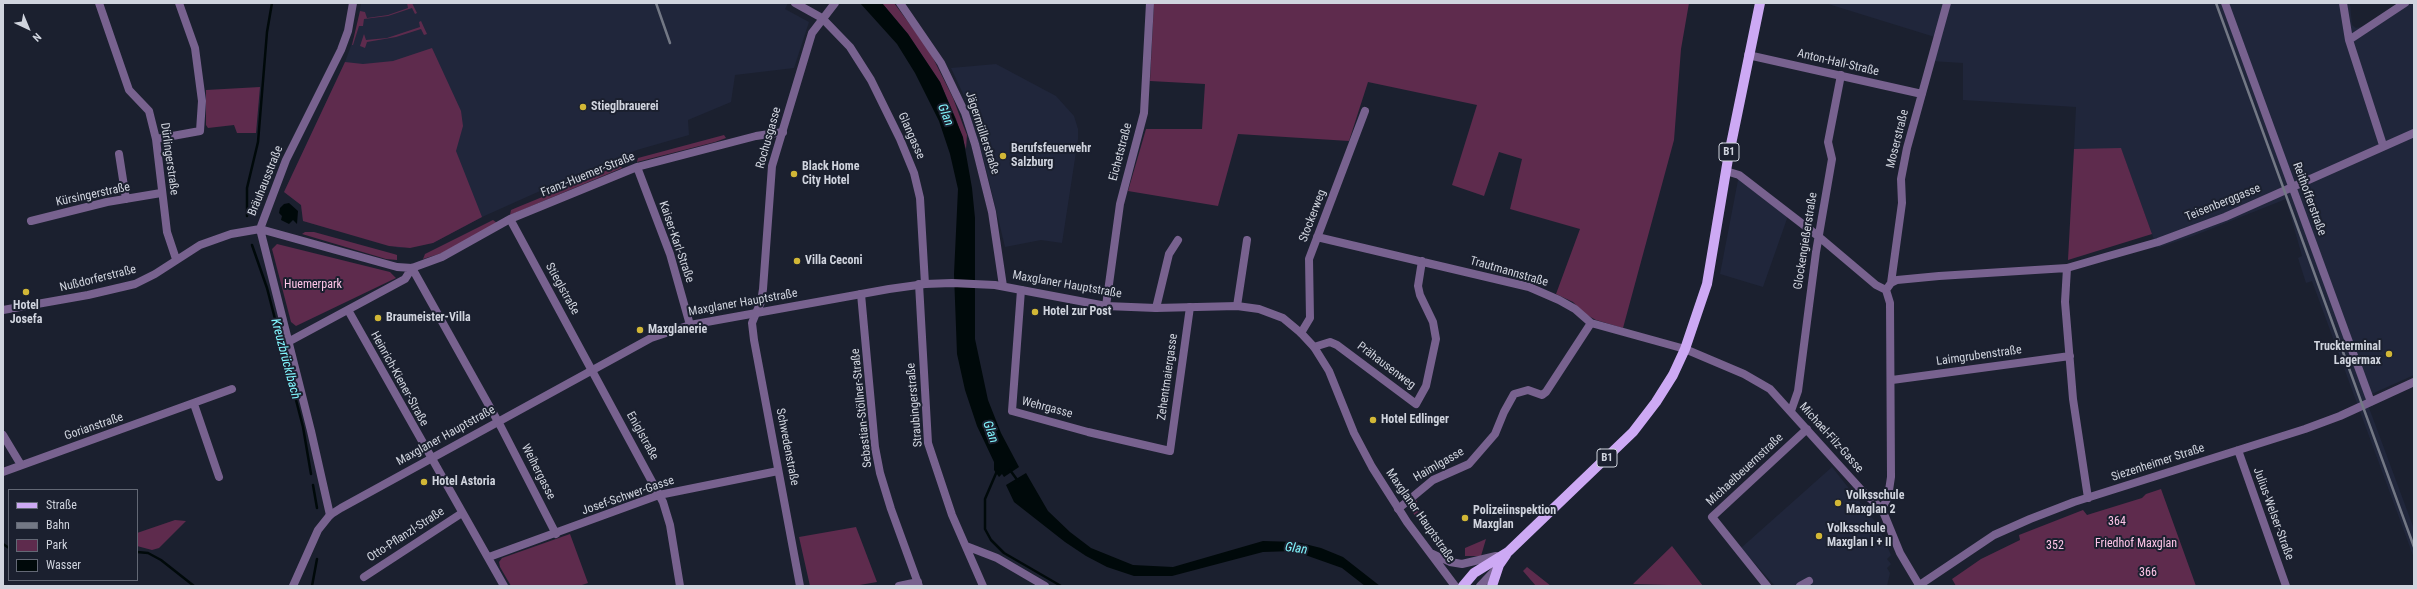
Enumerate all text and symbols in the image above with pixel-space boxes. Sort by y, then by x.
north arrow [8,8,48,48]
text: N [30,30,44,44]
street label: Anton-Hall-Straße [1796,47,1880,79]
street label: Jägermüllerstraße [962,90,1002,176]
place label: Stieglbrauerei [591,100,659,114]
marker: Stieglbrauerei [578,102,588,112]
water label: Glan [934,102,956,128]
street label: Rochusgasse [753,106,785,170]
street label: Moserstraße [1884,108,1912,170]
street label: Glangasse [894,110,928,162]
street label: Eichetstraße [1106,121,1136,183]
street label: Dürlingerstraße [157,122,181,196]
place label: Berufsfeuerwehr Salzburg [1011,142,1091,170]
road number: B1 [1719,143,1739,161]
street label: Bräuhausstraße [245,144,287,218]
street label: Franz-Huemer-Straße [539,150,637,200]
marker: Berufsfeuerwehr Salzburg [998,151,1008,161]
place label: Black Home City Hotel [802,160,859,188]
street label: Reithofferstraße [2289,160,2329,238]
marker: Black Home City Hotel [789,169,799,179]
street label: Kürsingerstraße [55,180,131,210]
street label: Teisenberggasse [2183,181,2263,225]
street label: Stockerweg [1296,188,1330,244]
street label: Glockengießerstraße [1791,191,1821,291]
street label: Kaiser-Karl-Straße [655,199,697,285]
place label: Villa Ceconi [805,254,862,268]
street label: Trautmannstraße [1468,254,1550,290]
marker: Villa Ceconi [792,256,802,266]
street label: Stieglstraße [542,261,582,317]
street label: Nußdorferstraße [58,263,138,295]
street label: Maxglaner Hauptstraße [1011,268,1123,302]
park label: Huemerpark [284,278,342,292]
street label: Maxglaner Hauptstraße [687,286,799,320]
marker: Hotel Josefa [21,287,31,297]
place label: Hotel Josefa [10,299,42,327]
place label: Hotel zur Post [1043,305,1111,319]
marker: Hotel zur Post [1030,307,1040,317]
place label: Braumeister-Villa [386,311,471,325]
marker: Braumeister-Villa [373,313,383,323]
water label: Kreuzbrücklbach [267,317,303,401]
place label: Maxglanerie [648,323,707,337]
marker: Maxglanerie [635,325,645,335]
street label: Heinrich-Kiener-Straße [367,329,431,429]
street label: Zehentmaiergasse [1155,333,1181,421]
street label: Prähausenweg [1354,339,1418,393]
place label: Truckterminal Lagermax [2314,340,2381,368]
street label: Laimgrubenstraße [1935,343,2023,369]
street label: Sebastian-Stöllner-Straße [849,348,875,468]
marker: Truckterminal Lagermax [2384,349,2394,359]
street label: Straubingerstraße [904,362,926,448]
street label: Wehrgasse [1020,394,1074,422]
street label: Michael-Filz-Gasse [1796,400,1866,476]
street label: Maxglaner Hauptstraße [394,403,498,469]
street label: Schwedenstraße [772,407,802,487]
street label: Eniglstraße [623,409,661,463]
street label: Gorianstraße [63,410,125,444]
place label: Hotel Edlinger [1381,413,1449,427]
marker: Hotel Edlinger [1368,415,1378,425]
water label: Glan [979,419,1001,445]
street label: Michaelbeuernstraße [1704,431,1786,509]
street label: Siezenheimer Straße [2110,441,2206,485]
street label: Weihergasse [518,442,558,502]
street label: Haimlgasse [1411,445,1467,485]
road number: B1 [1597,449,1617,467]
street label: Julius-Welser-Straße [2250,466,2296,562]
street label: Maxglaner Hauptstraße [1382,467,1458,565]
street label: Josef-Schwer-Gasse [580,473,676,519]
place label: Hotel Astoria [432,475,495,489]
marker: Hotel Astoria [419,477,429,487]
legend [8,489,138,581]
place label: Volksschule Maxglan 2 [1846,489,1904,517]
text: Straße [46,498,77,512]
marker: Volksschule Maxglan 2 [1833,498,1843,508]
place label: Polizeiinspektion Maxglan [1473,504,1556,532]
street label: Otto-Pflanzl-Straße [365,505,447,565]
marker: Polizeiinspektion Maxglan [1460,513,1470,523]
park label: 364 [2108,515,2126,529]
text: Bahn [46,518,70,532]
place label: Volksschule Maxglan I + II [1827,522,1891,550]
marker: Volksschule Maxglan I + II [1814,531,1824,541]
park label: Friedhof Maxglan [2095,537,2177,551]
text: Park [46,538,67,552]
park label: 352 [2046,539,2064,553]
water label: Glan [1284,540,1308,558]
text: Wasser [46,558,81,572]
park label: 366 [2139,566,2157,580]

